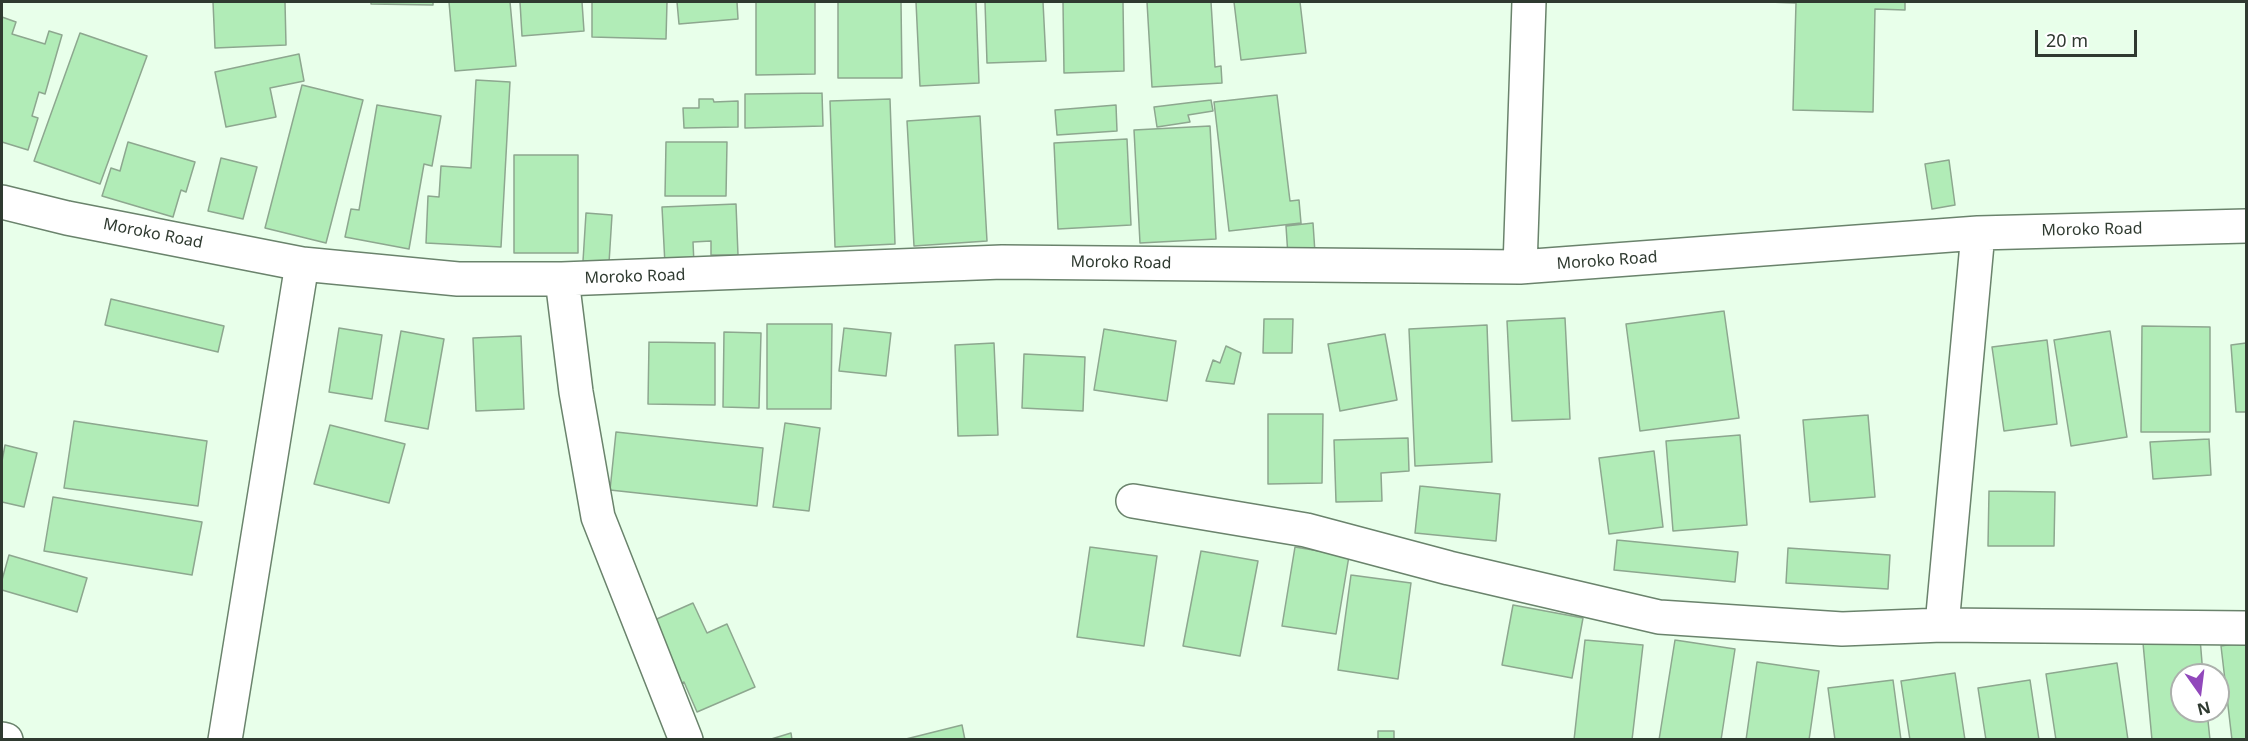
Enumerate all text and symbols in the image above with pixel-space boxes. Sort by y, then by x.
scale bar [2038,18,2140,56]
text: 20 m [2046,28,2088,52]
street label: Moroko Road [102,215,204,253]
street label: Moroko Road [2041,220,2143,240]
street label: Moroko Road [1556,248,1658,274]
street label: Moroko Road [1070,253,1172,273]
street label: Moroko Road [584,266,686,288]
north arrow [2170,663,2230,723]
text: N [2195,696,2213,721]

